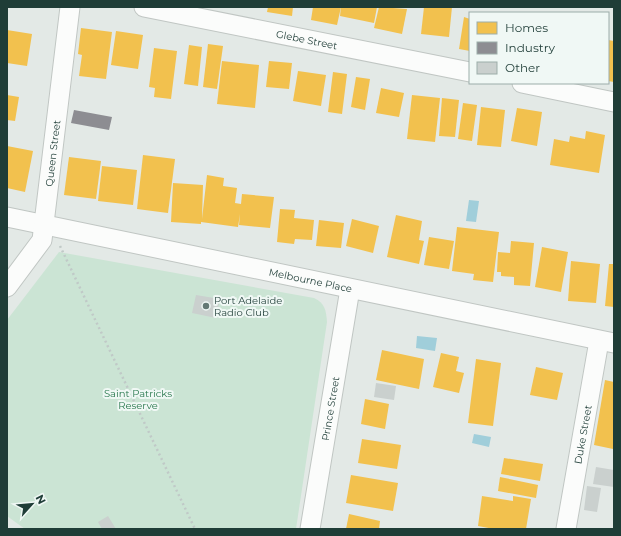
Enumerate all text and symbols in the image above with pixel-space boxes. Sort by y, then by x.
legend [469,12,609,84]
text: Homes [505,20,548,35]
street label: Glebe Street [275,27,339,52]
text: Industry [505,40,555,55]
text: Other [505,60,540,75]
street label: Queen Street [42,119,63,187]
street label: Melbourne Place [268,265,353,295]
place label: Port Adelaide Radio Club [214,294,282,319]
marker: Port Adelaide Radio Club [201,301,211,311]
street label: Prince Street [318,376,342,442]
park label: Saint Patricks Reserve [104,387,172,412]
street label: Duke Street [571,404,594,465]
north arrow [12,484,52,524]
text: N [33,492,49,507]

